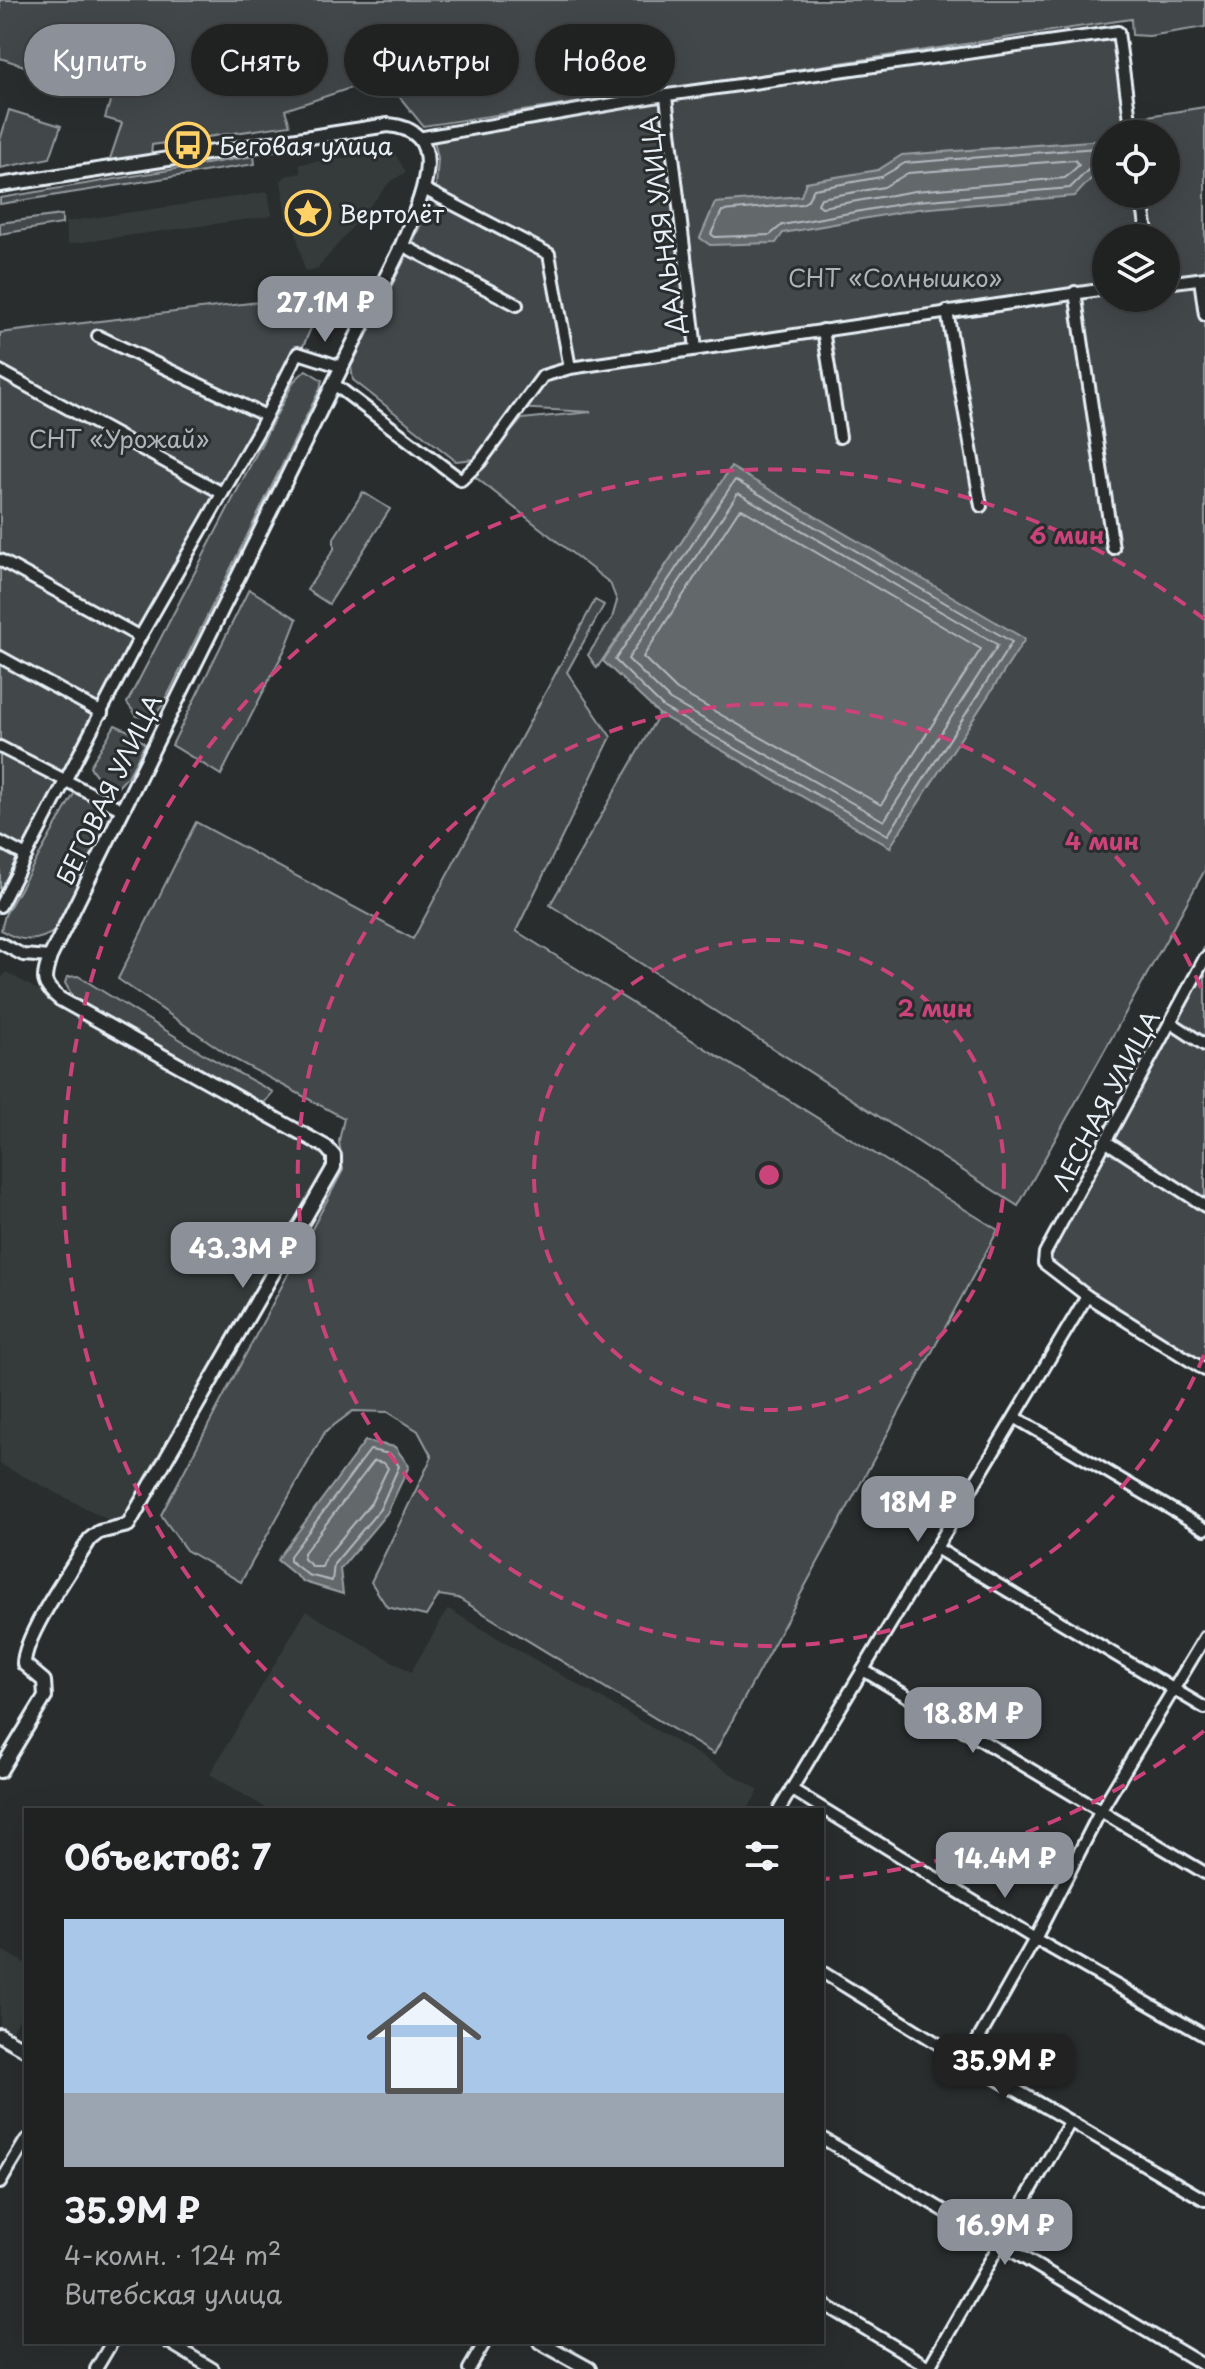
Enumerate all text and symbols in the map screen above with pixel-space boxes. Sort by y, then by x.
chip: Купить [24,24,175,96]
chip: Снять [191,24,328,96]
chip: Фильтры [344,24,519,96]
chip: Новое [535,24,675,96]
street label: ДАЛЬНЯЯ УЛИЦА [630,114,692,337]
map controls [1092,120,1180,312]
button: locate [1092,120,1180,208]
bus stop icon: Беговая улица [164,121,212,169]
place label: Беговая улица [219,127,393,163]
place icon: Вертолёт [284,189,332,237]
place label: Вертолёт [339,195,444,231]
button: layers [1092,224,1180,312]
park label: СНТ «Солнышко» [788,259,1002,295]
pin: 27.1M ₽ [251,276,399,344]
text: 27.1M ₽ [276,282,374,321]
park label: СНТ «Урожай» [29,420,209,456]
text: 6 мин [1030,516,1104,552]
street label: БЕГОВАЯ УЛИЦА [46,687,170,891]
text: 4 мин [1065,822,1139,858]
text: 2 мин [898,989,972,1025]
street label: ЛЕСНАЯ УЛИЦА [1042,1003,1168,1197]
centre of rings [755,1161,783,1189]
pin: 43.3M ₽ [169,1222,317,1290]
text: 43.3M ₽ [189,1228,297,1267]
pin: 18M ₽ [862,1476,974,1544]
text: 18M ₽ [879,1482,957,1521]
pin: 18.8M ₽ [899,1687,1047,1755]
text: 18.8M ₽ [922,1693,1024,1732]
text: Объектов: 7 [64,1830,271,1882]
pin: 14.4M ₽ [931,1832,1079,1900]
icon: filters [740,1834,784,1878]
text: 14.4M ₽ [954,1838,1056,1877]
icon: home [352,1971,496,2115]
pin: 35.9M ₽ [930,2034,1078,2102]
text: 35.9M ₽ [952,2040,1056,2079]
text: 35.9M ₽ [64,2183,200,2235]
pin: 16.9M ₽ [931,2199,1079,2267]
text: 16.9M ₽ [955,2205,1055,2244]
text: 4-комн. · 124 m² [64,2235,282,2274]
text: Витебская улица [64,2274,282,2313]

